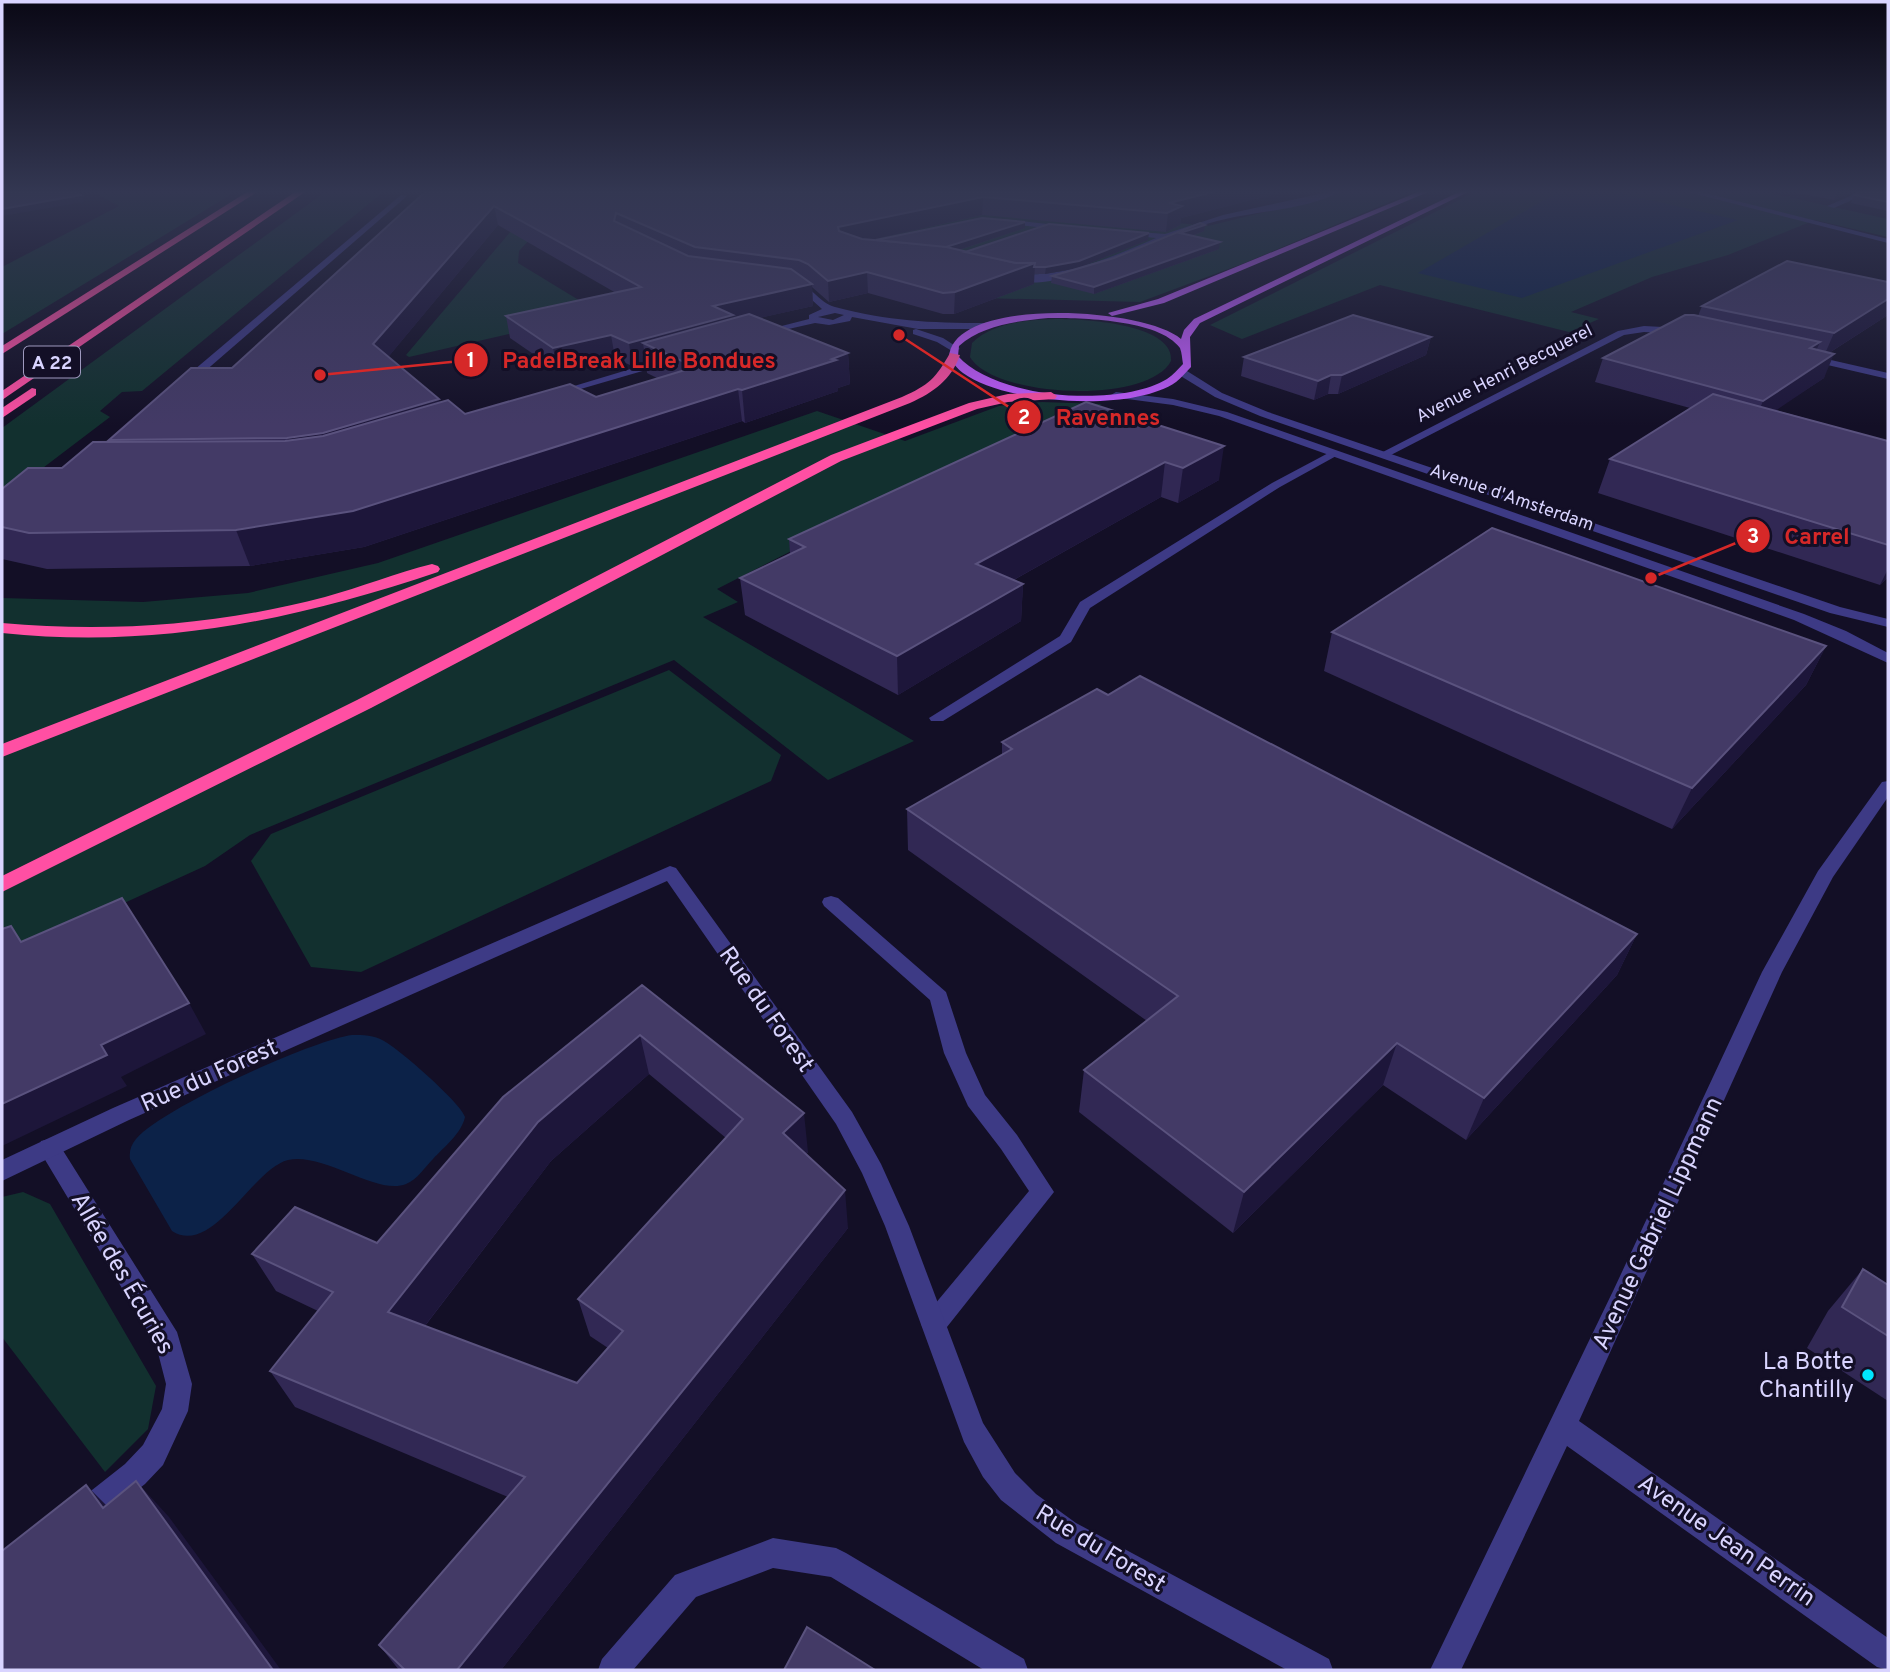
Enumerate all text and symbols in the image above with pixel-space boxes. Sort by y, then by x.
street label: Avenue Henri Becquerel [1413,320,1597,429]
callout: PadelBreak Lille Bondues [453,338,790,382]
road number: A 22 [24,346,80,378]
text: 1 [467,348,475,375]
text: PadelBreak Lille Bondues [502,348,776,377]
callout: Ravennes [1006,395,1174,439]
text: 2 [1018,405,1030,432]
text: Ravennes [1056,405,1160,434]
street label: Avenue d'Amsterdam [1426,460,1597,537]
callout: Carrel [1736,514,1864,558]
text: 3 [1747,524,1759,551]
text: Carrel [1784,524,1850,553]
street label: Rue du Forest [711,942,820,1079]
street label: Rue du Forest [137,1033,283,1120]
street label: Avenue Gabriel Lippmann [1587,1093,1731,1355]
street label: Allée des Écuries [63,1187,181,1360]
place label: La Botte Chantilly [1759,1348,1854,1406]
marker: La Botte Chantilly [1860,1367,1876,1383]
street label: Avenue Jean Perrin [1631,1469,1821,1614]
street label: Rue du Forest [1029,1499,1170,1600]

